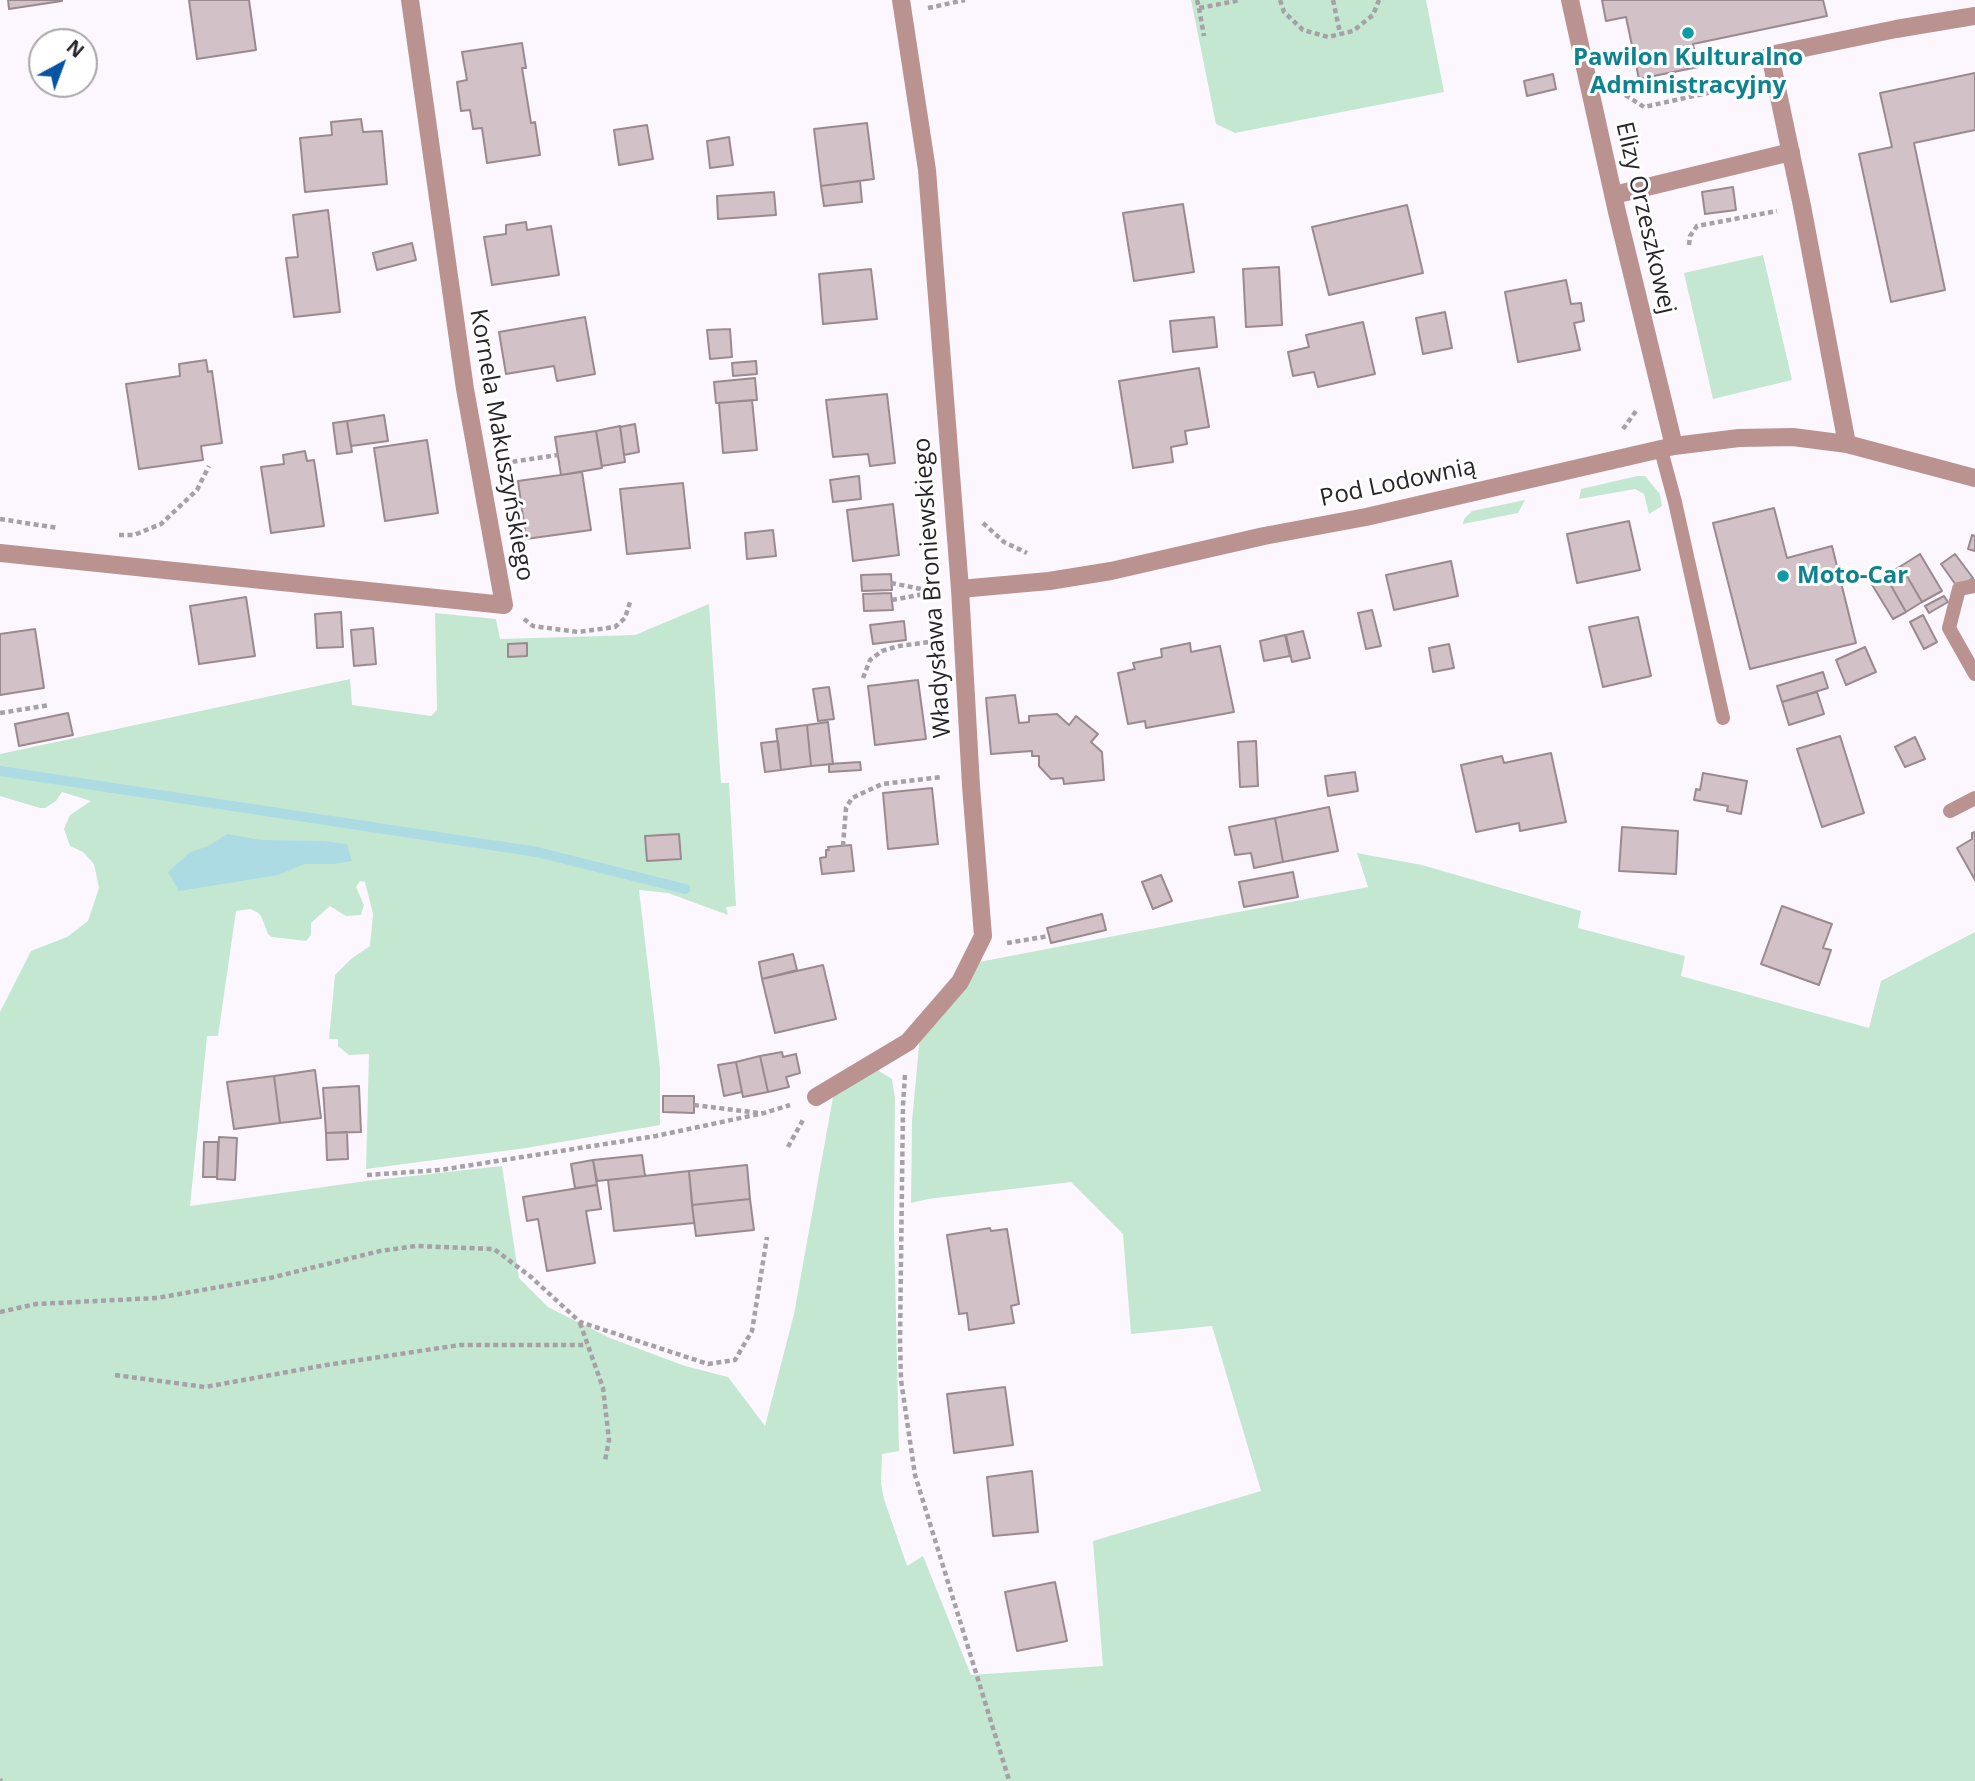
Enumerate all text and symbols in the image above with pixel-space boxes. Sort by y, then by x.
marker: Pawilon Kulturalno Administracyjny [1680,25,1696,41]
north arrow [28,28,98,98]
text: N [61,34,90,64]
place label: Pawilon Kulturalno Administracyjny [1573,44,1803,100]
street label: Elizy Orzeszkowej [1609,119,1681,317]
street label: Kornela Makuszyńskiego [463,307,539,583]
street label: Władysława Broniewskiego [908,437,958,739]
street label: Pod Lodownią [1317,452,1479,514]
place label: Moto-Car [1797,562,1908,590]
marker: Moto-Car [1775,568,1791,584]

